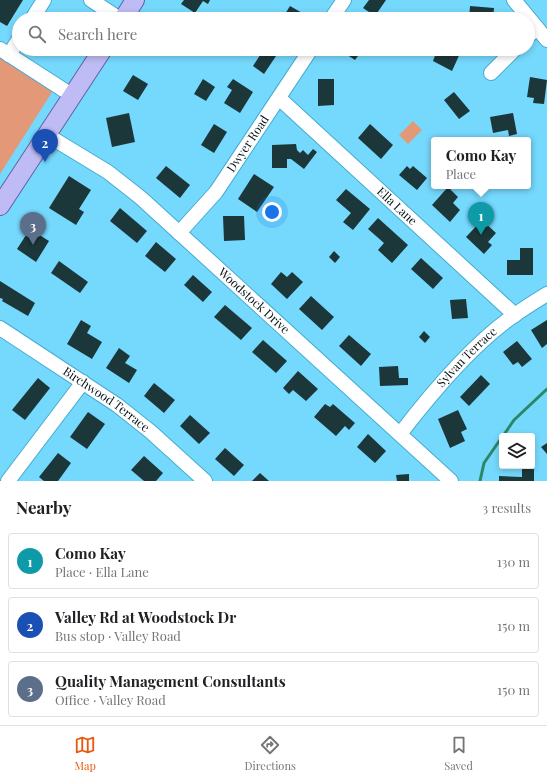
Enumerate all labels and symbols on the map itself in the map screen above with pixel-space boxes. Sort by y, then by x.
street label: Dwyer Road [222,112,272,175]
pin: 2 [32,129,58,162]
street label: Ella Lane [374,183,421,228]
your location [262,202,282,222]
pin: 1 [468,202,494,235]
pin: 3 [20,212,46,245]
street label: Woodstock Drive [215,263,293,337]
street label: Sylvan Terrace [433,323,500,390]
street label: Birchwood Terrace [60,363,153,435]

